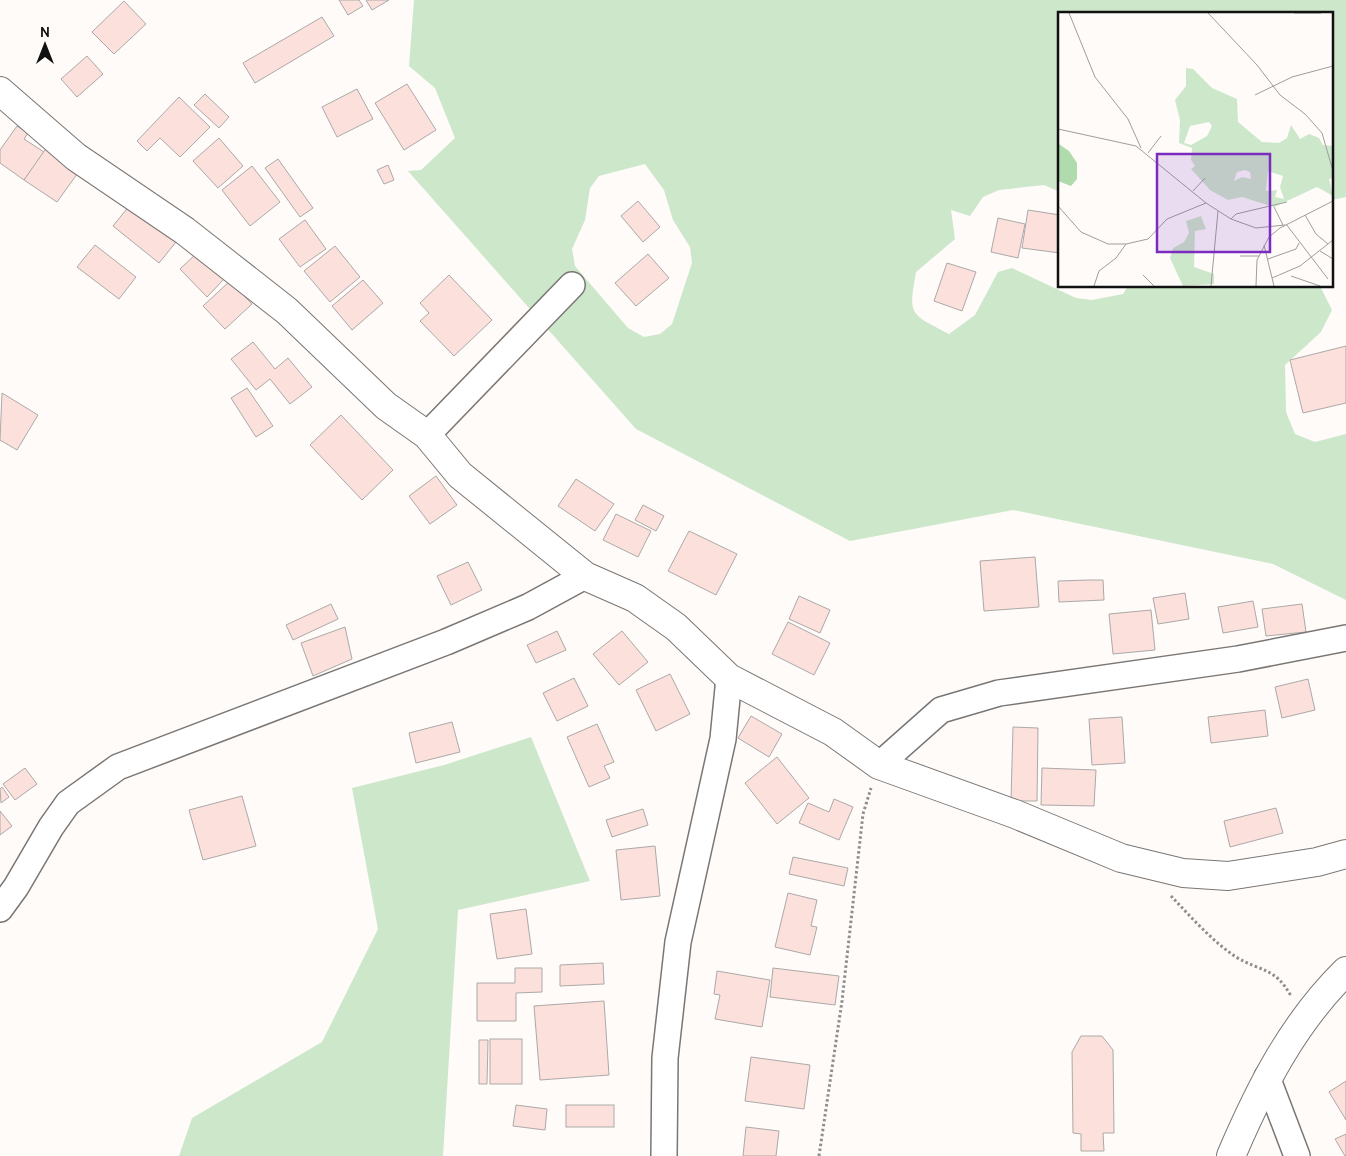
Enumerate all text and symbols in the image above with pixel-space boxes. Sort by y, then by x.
inset map [1058,12,1334,288]
north arrow [20,20,70,70]
text: N [40,23,50,41]

